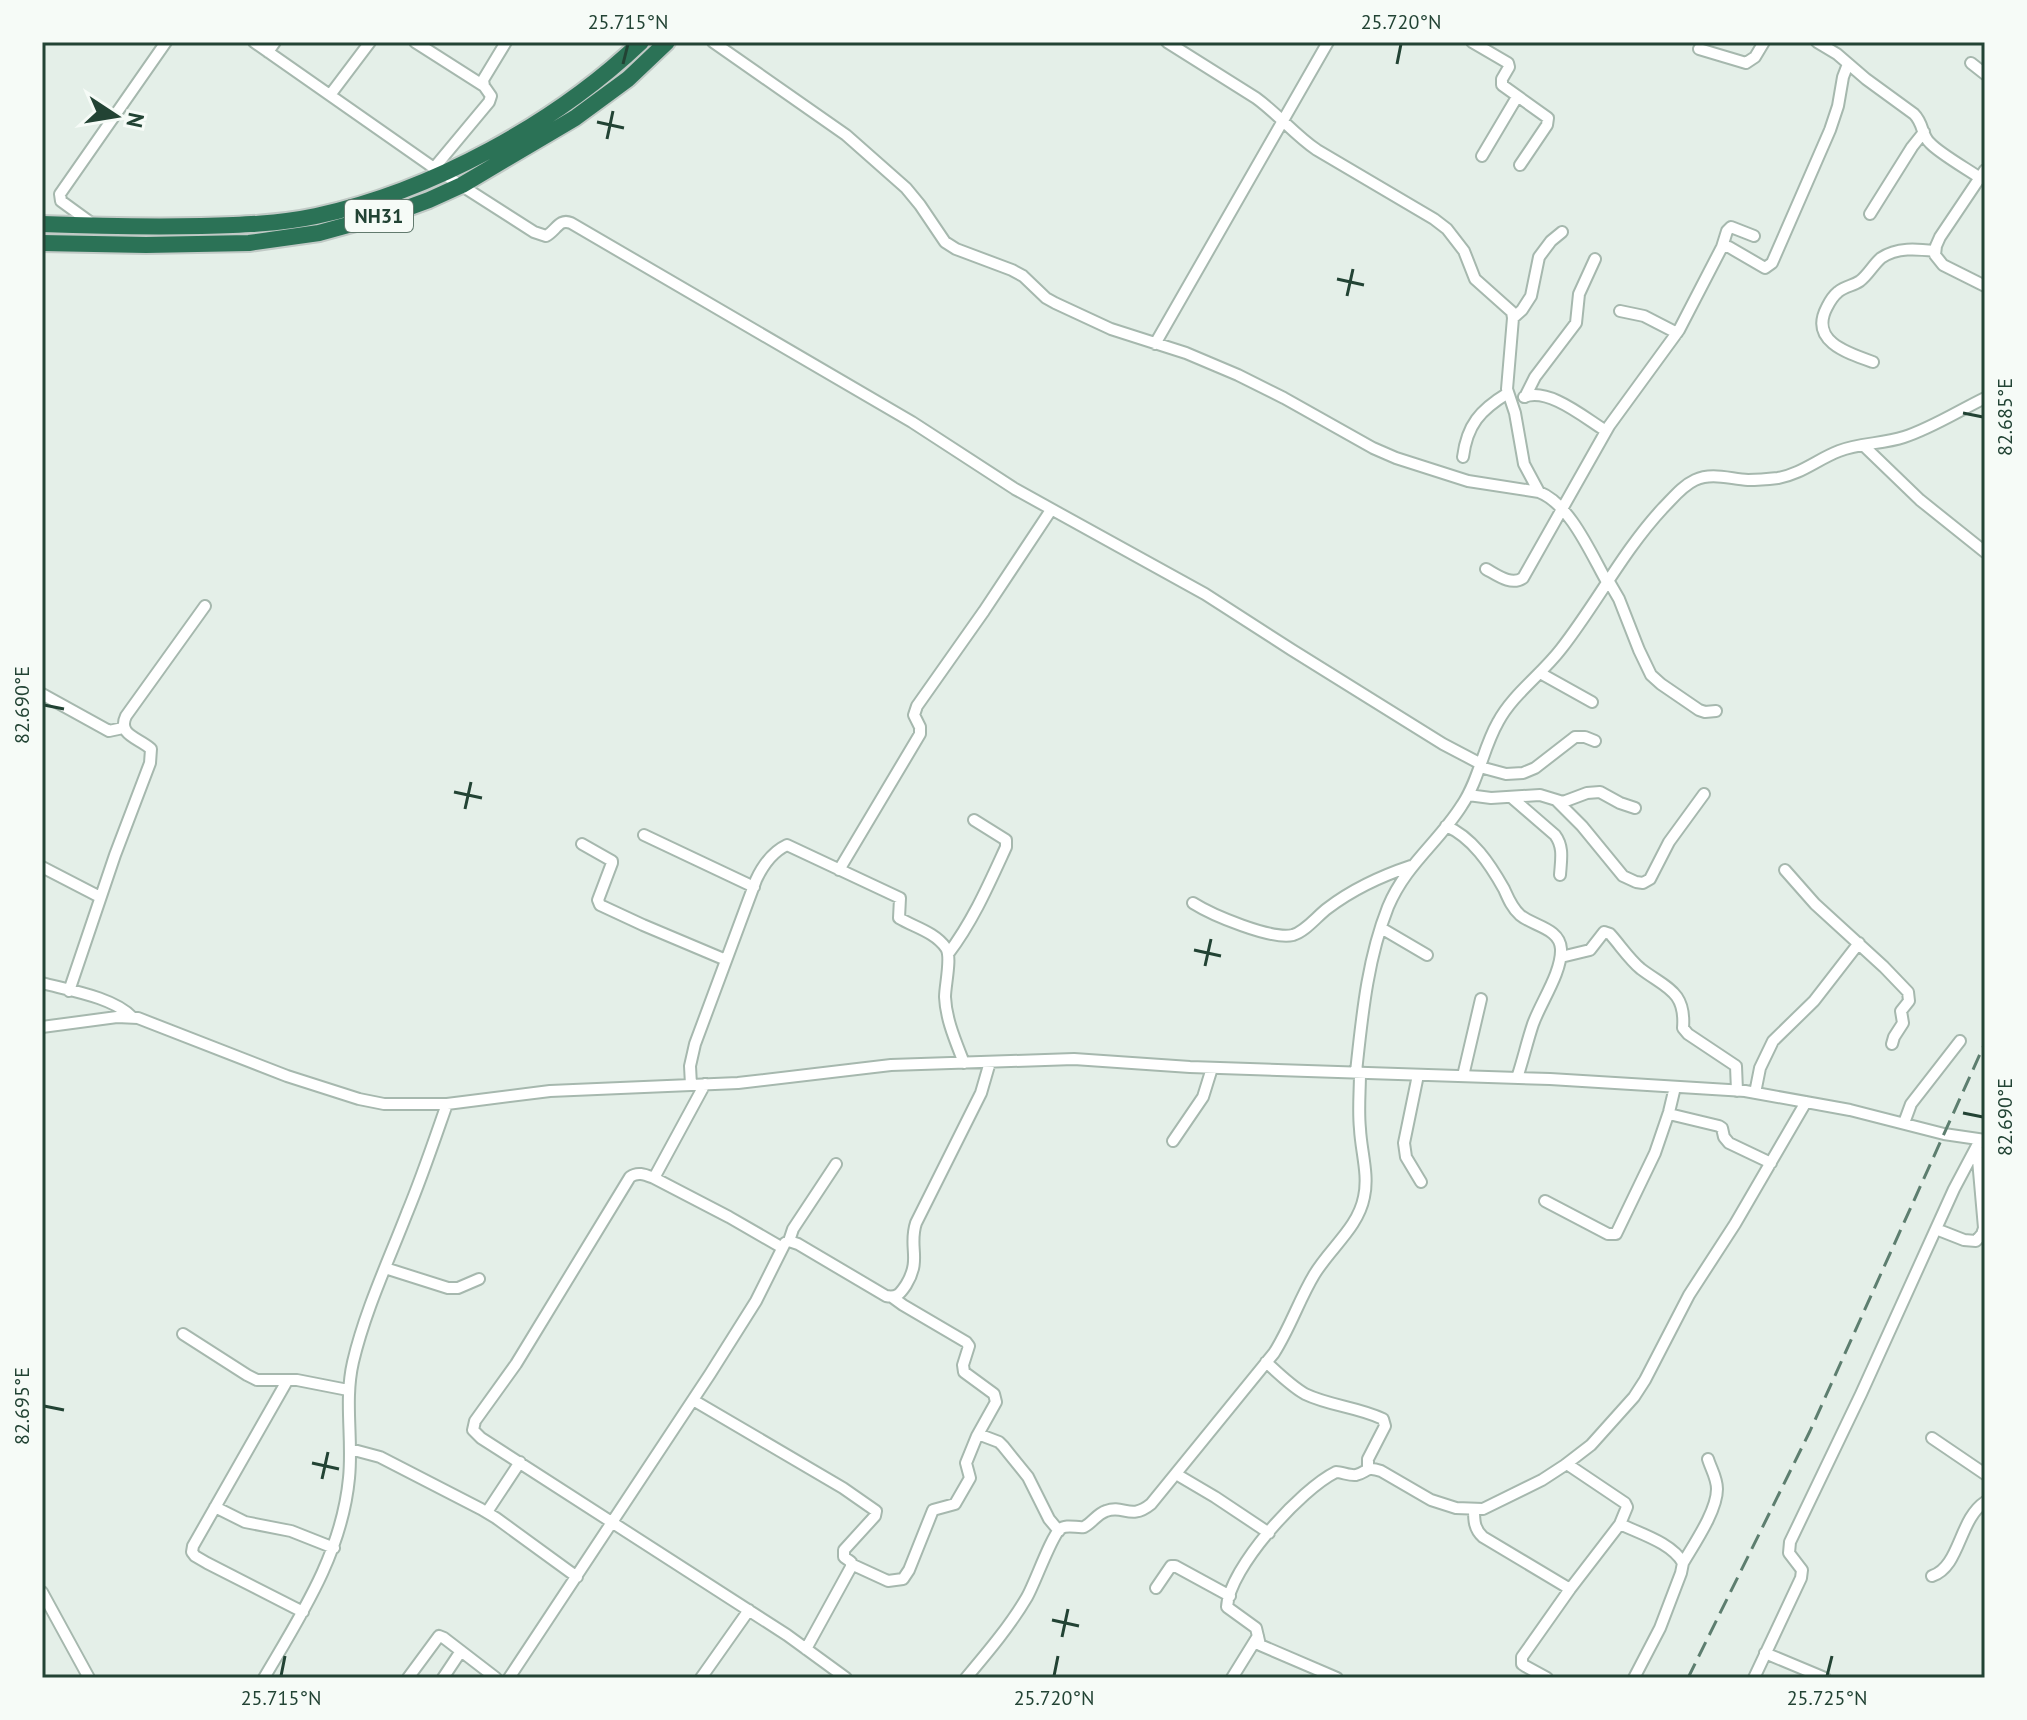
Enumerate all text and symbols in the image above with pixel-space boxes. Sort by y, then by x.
text: 25.715°N [588,9,668,35]
text: 25.720°N [1361,9,1441,35]
north arrow [76,76,156,156]
text: N [120,110,151,130]
road number: NH31 [345,200,413,232]
text: 82.685°E [1992,378,2018,456]
text: 82.690°E [9,666,35,744]
text: 82.690°E [1992,1078,2018,1156]
text: 82.695°E [9,1367,35,1445]
text: 25.715°N [241,1685,321,1711]
text: 25.720°N [1014,1685,1094,1711]
text: 25.725°N [1787,1685,1867,1711]

